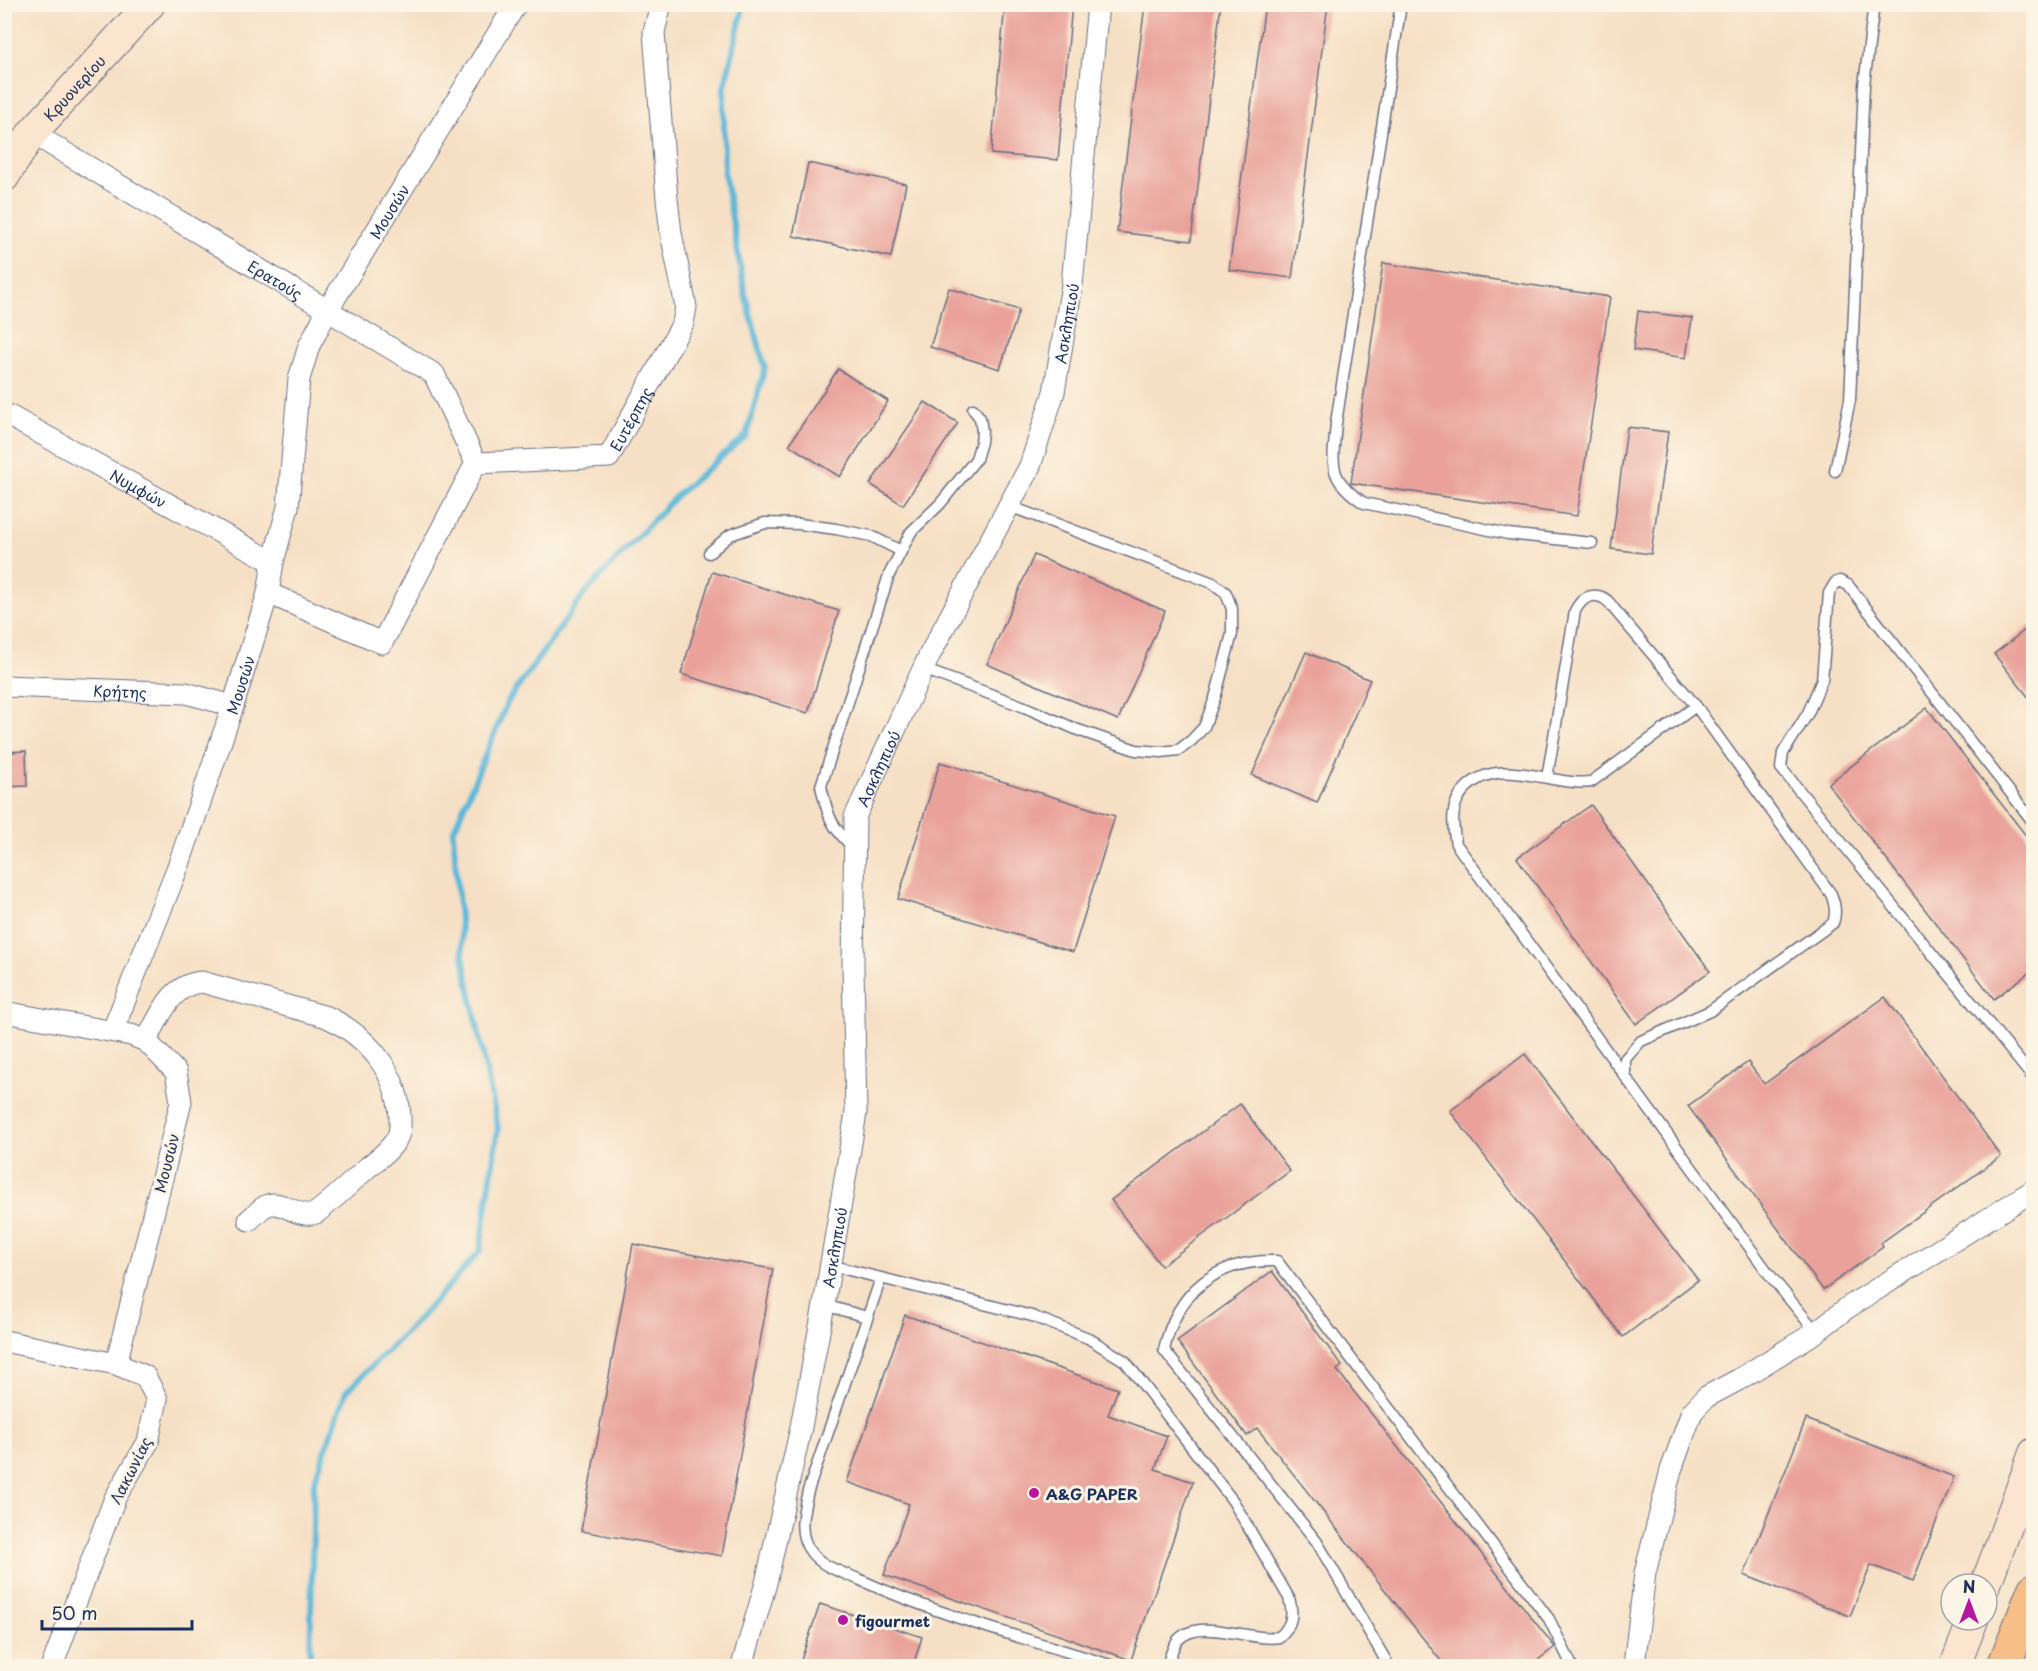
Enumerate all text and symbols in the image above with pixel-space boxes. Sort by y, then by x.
street label: Κρυονερίου [37,49,110,126]
street label: Μουσών [363,179,414,243]
street label: Ερατούς [244,254,307,304]
street label: Ασκληπιού [1047,281,1084,365]
street label: Ευτέρπης [603,382,657,455]
street label: Νυμφών [106,463,171,513]
street label: Μουσών [220,652,260,717]
street label: Κρήτης [93,678,148,703]
street label: Ασκληπιού [850,726,905,810]
street label: Μουσών [148,1131,184,1195]
street label: Ασκληπιού [816,1205,852,1289]
street label: Λακωνίας [103,1432,157,1508]
place label: A&G PAPER [1046,1482,1138,1505]
marker: A&G PAPER [1027,1486,1041,1500]
north arrow [1939,1572,1999,1632]
text: N [1963,1574,1975,1598]
scale bar [42,1593,192,1631]
text: 50 m [51,1599,98,1626]
place label: figourmet [855,1609,930,1632]
marker: figourmet [836,1613,850,1627]

